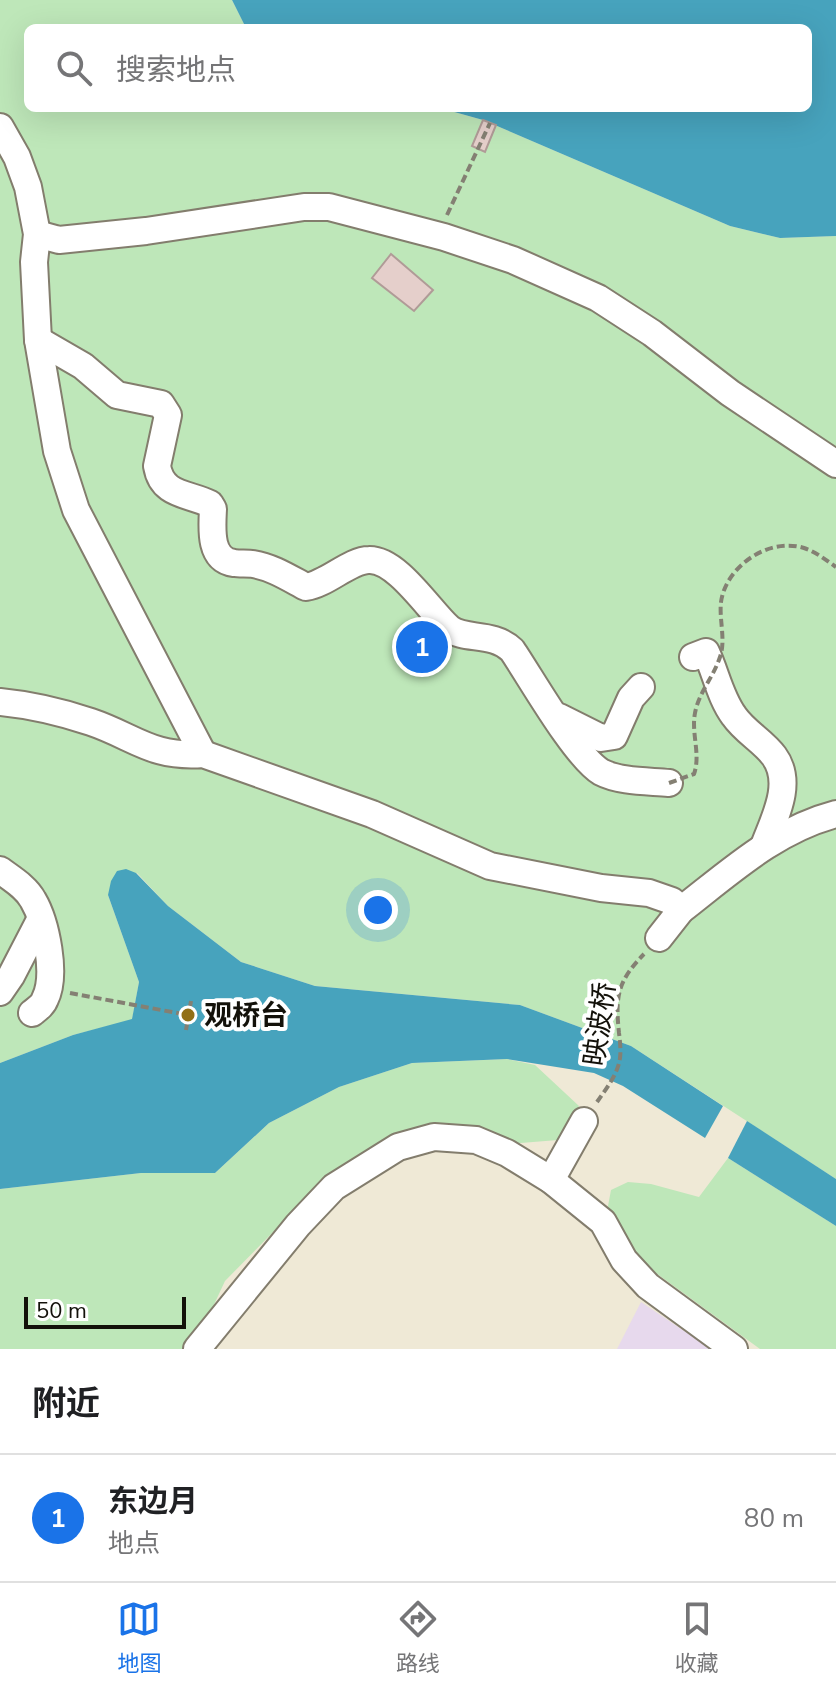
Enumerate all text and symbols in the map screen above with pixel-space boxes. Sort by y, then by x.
search box [24,24,812,112]
icon: search [52,46,96,90]
text: 搜索地点 [116,50,236,91]
pin: 1 [396,617,448,677]
your location [358,890,398,930]
street label: 映波桥 [575,980,625,1068]
place label: 观桥台 [204,997,288,1035]
marker: 观桥台 [179,1006,197,1024]
scale bar [24,1293,186,1329]
text: 50 m [36,1296,87,1326]
text: 附近 [32,1381,100,1427]
text: 东边月 [108,1481,198,1522]
text: 1 [50,1501,66,1536]
text: 80 m [744,1501,804,1536]
text: 地点 [108,1526,160,1561]
tab: 地图 [117,1597,161,1679]
tab: 路线 [396,1597,440,1679]
tab: 收藏 [675,1597,719,1679]

